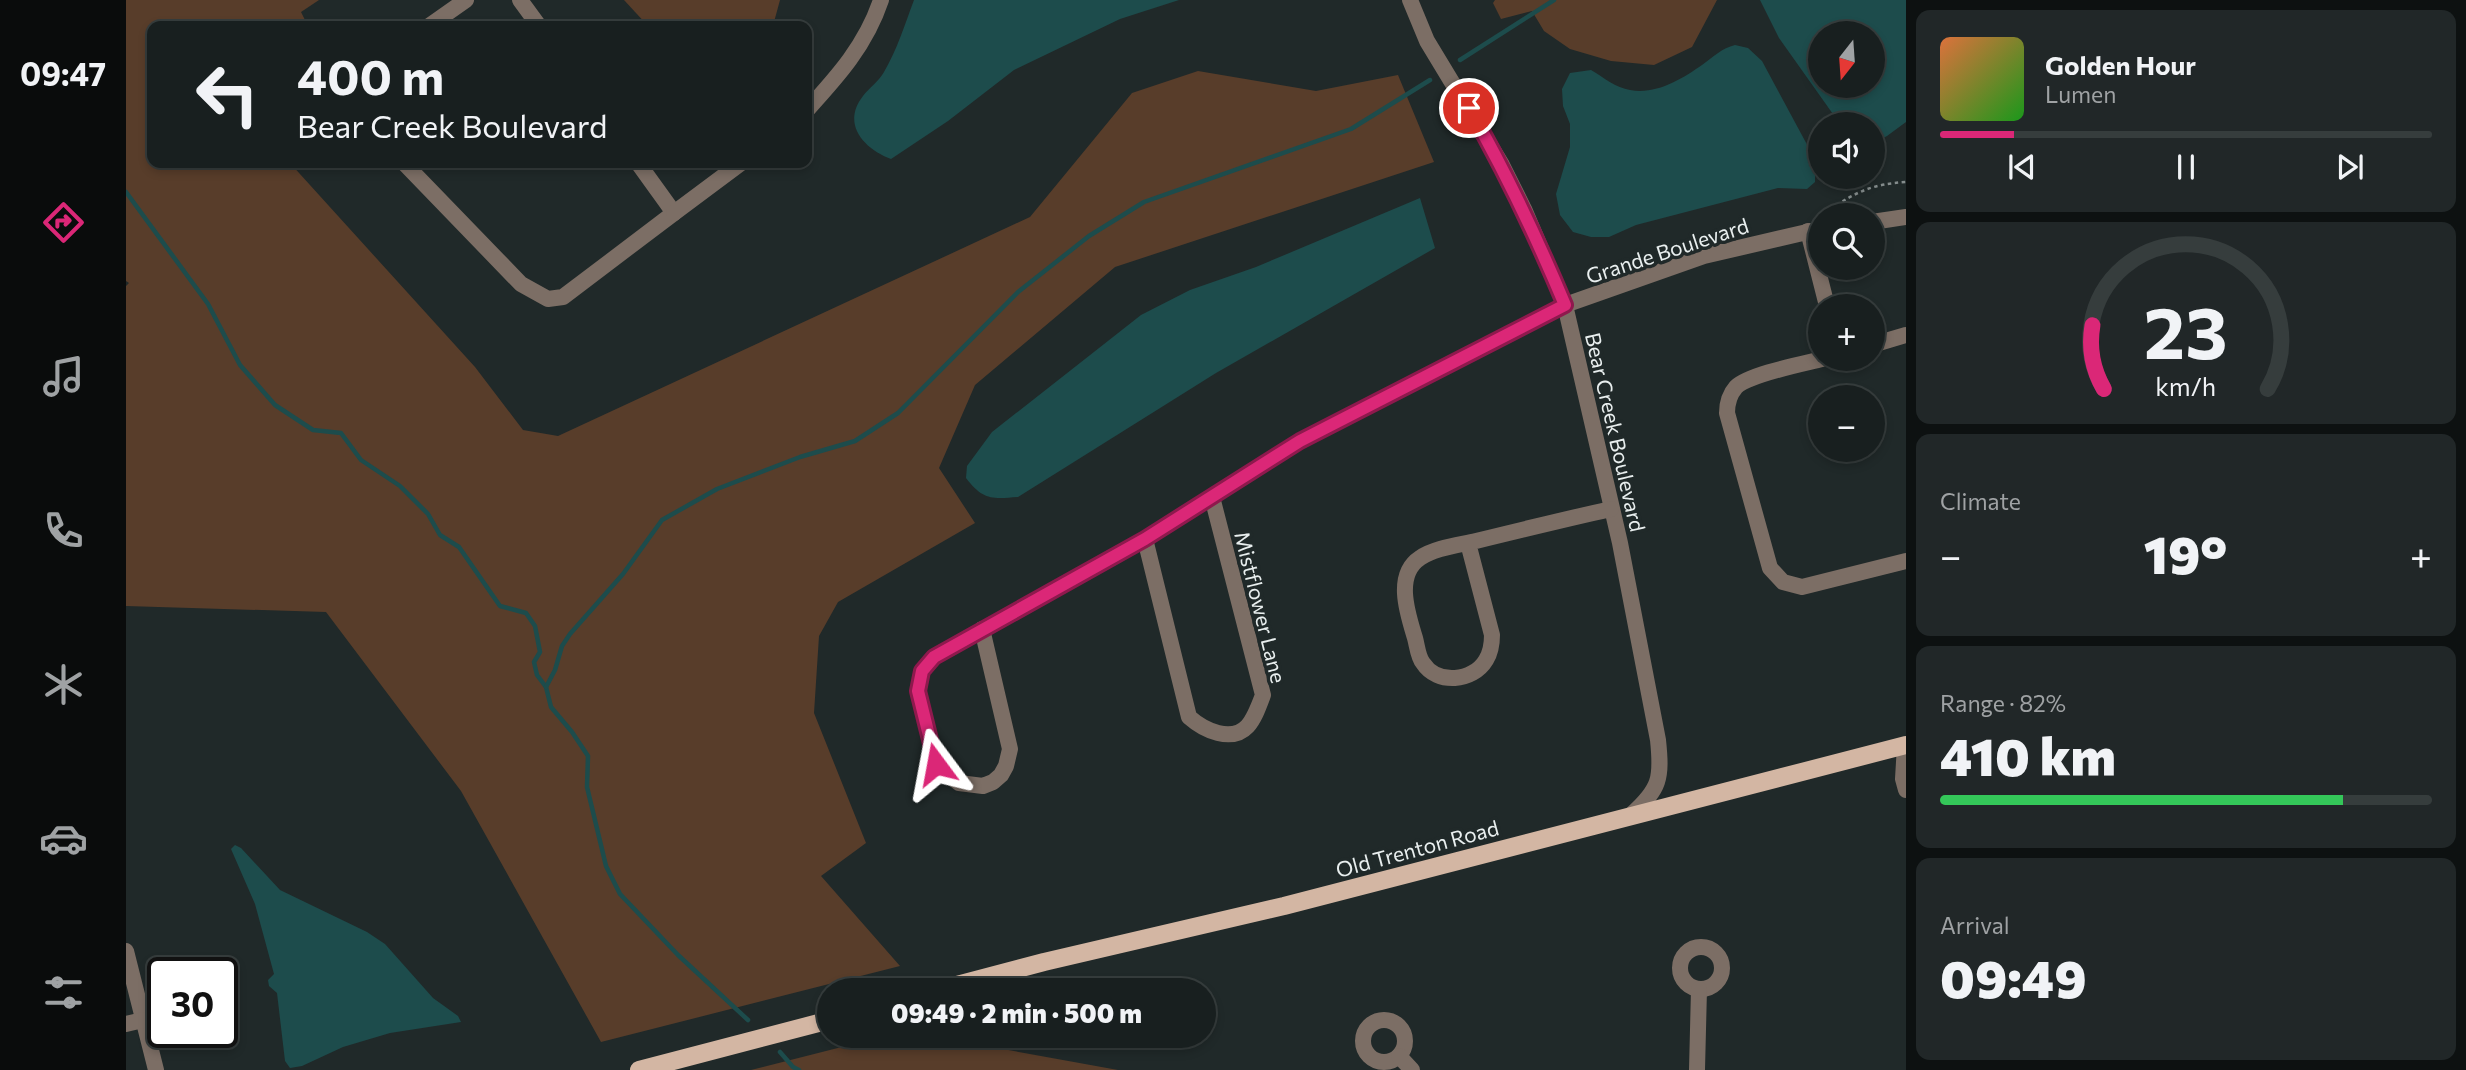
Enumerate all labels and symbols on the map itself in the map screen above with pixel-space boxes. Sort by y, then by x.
north arrow [1808,21,1885,98]
pin [1439,78,1499,138]
street label: Grande Boulevard [1583,212,1751,288]
street label: Bear Creek Boulevard [1581,330,1651,534]
street label: Mistflower Lane [1230,529,1292,685]
position arrow [899,727,973,801]
street label: Old Trenton Road [1333,814,1501,882]
speed limit sign: 30 [147,957,238,1048]

